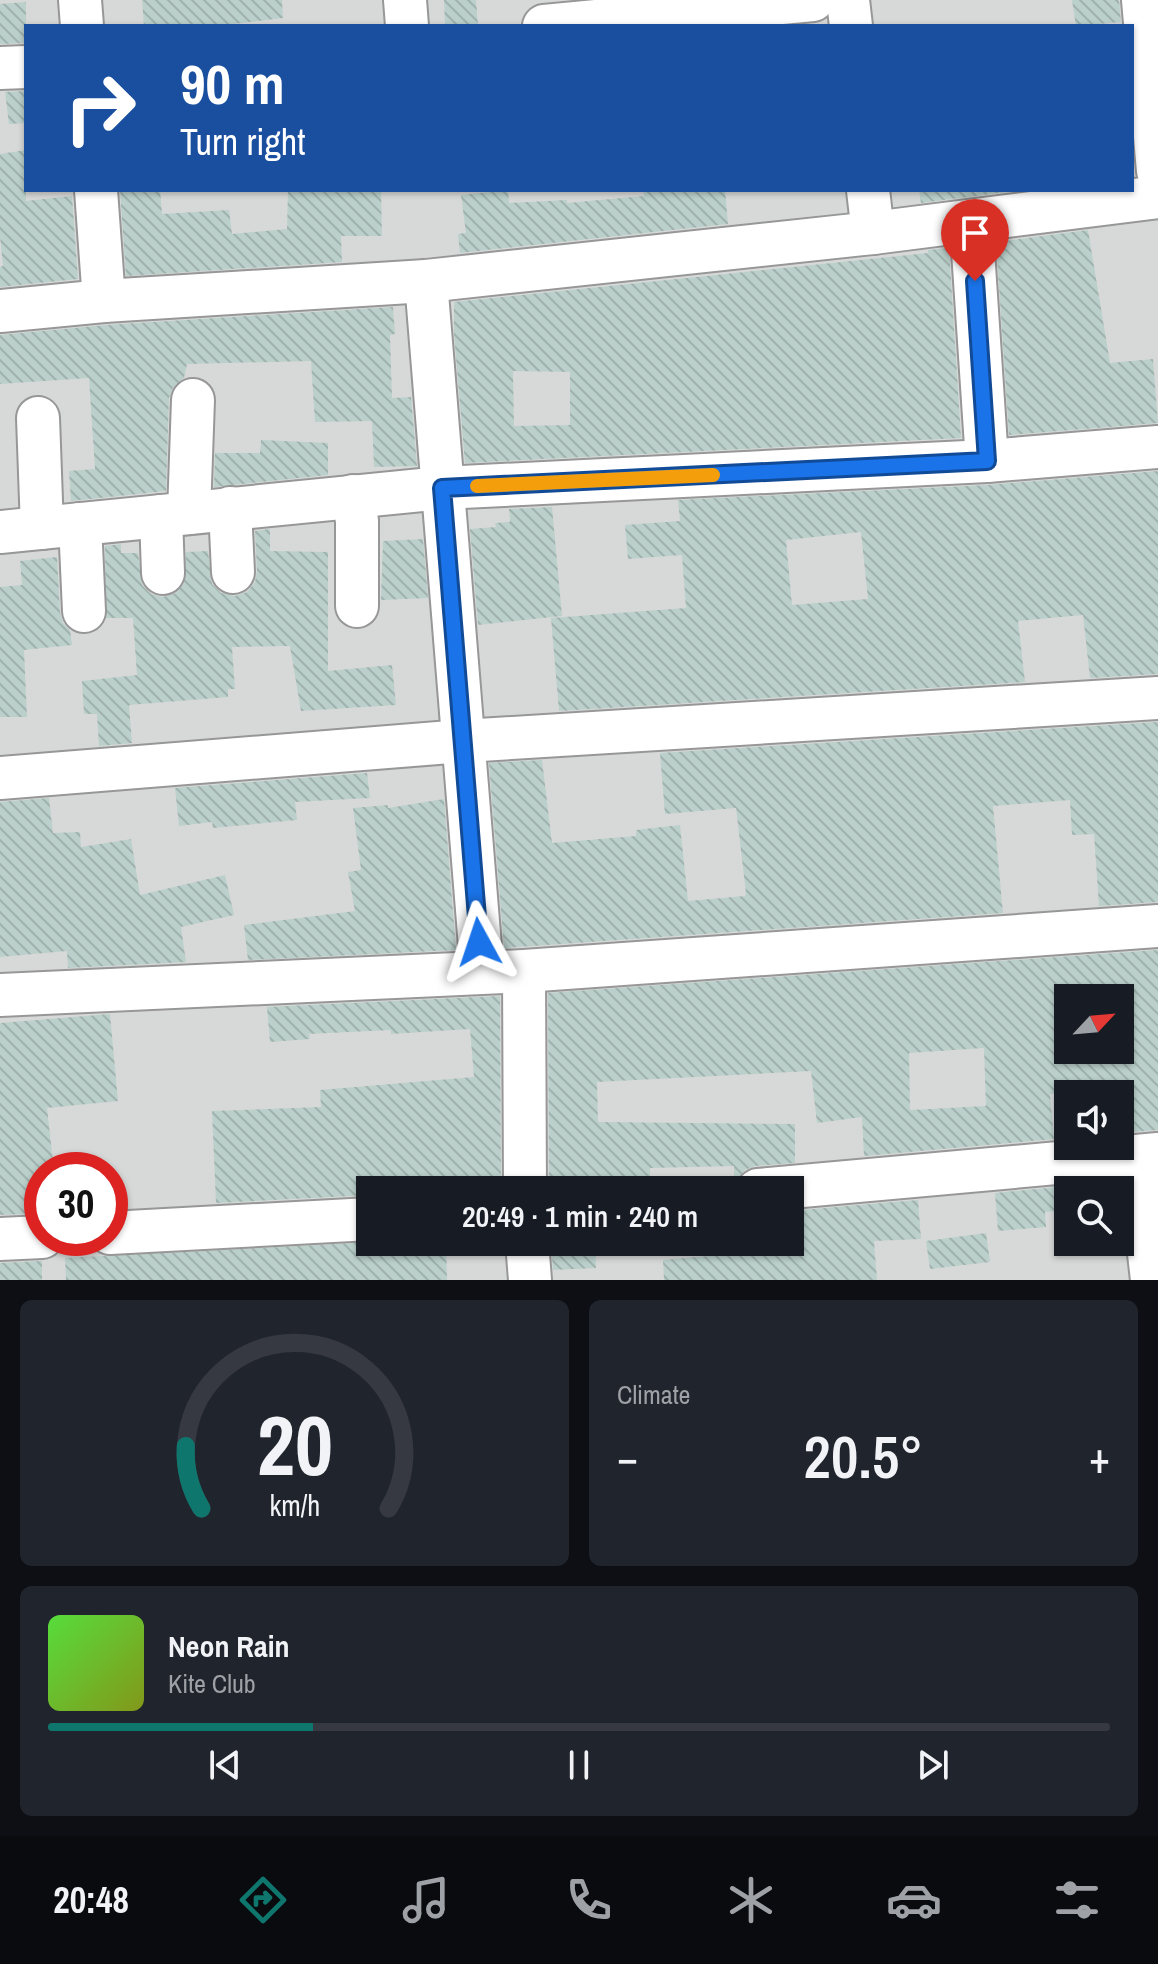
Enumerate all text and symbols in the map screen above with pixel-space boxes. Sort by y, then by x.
text: 90 m [180,46,285,121]
icon: right [48,56,152,160]
text: Turn right [180,118,305,166]
pin [941,199,1009,281]
icon: arrive [953,211,997,255]
position arrow [437,900,521,984]
north arrow [1054,984,1134,1064]
map controls [1054,984,1134,1256]
button: sound [1054,1080,1134,1160]
speed limit sign: 30 [24,1152,128,1256]
button: search [1054,1176,1134,1256]
text: 20:49 · 1 min · 240 m [462,1196,698,1236]
text: Climate [617,1377,690,1412]
text: 20 [257,1389,332,1501]
text: 20.5° [804,1416,923,1497]
text: − [617,1427,638,1487]
text: + [1089,1427,1110,1487]
text: km/h [269,1486,320,1525]
text: Neon Rain [168,1626,290,1666]
text: Kite Club [168,1666,256,1701]
icon: previous [203,1743,247,1787]
icon: pause [557,1743,601,1787]
icon: next [911,1743,955,1787]
icon: directions [235,1872,291,1928]
icon: music [398,1872,454,1928]
icon: phone [561,1872,617,1928]
icon: climate [723,1872,779,1928]
icon: car [886,1872,942,1928]
icon: filters [1049,1872,1105,1928]
text: 20:48 [53,1876,129,1924]

